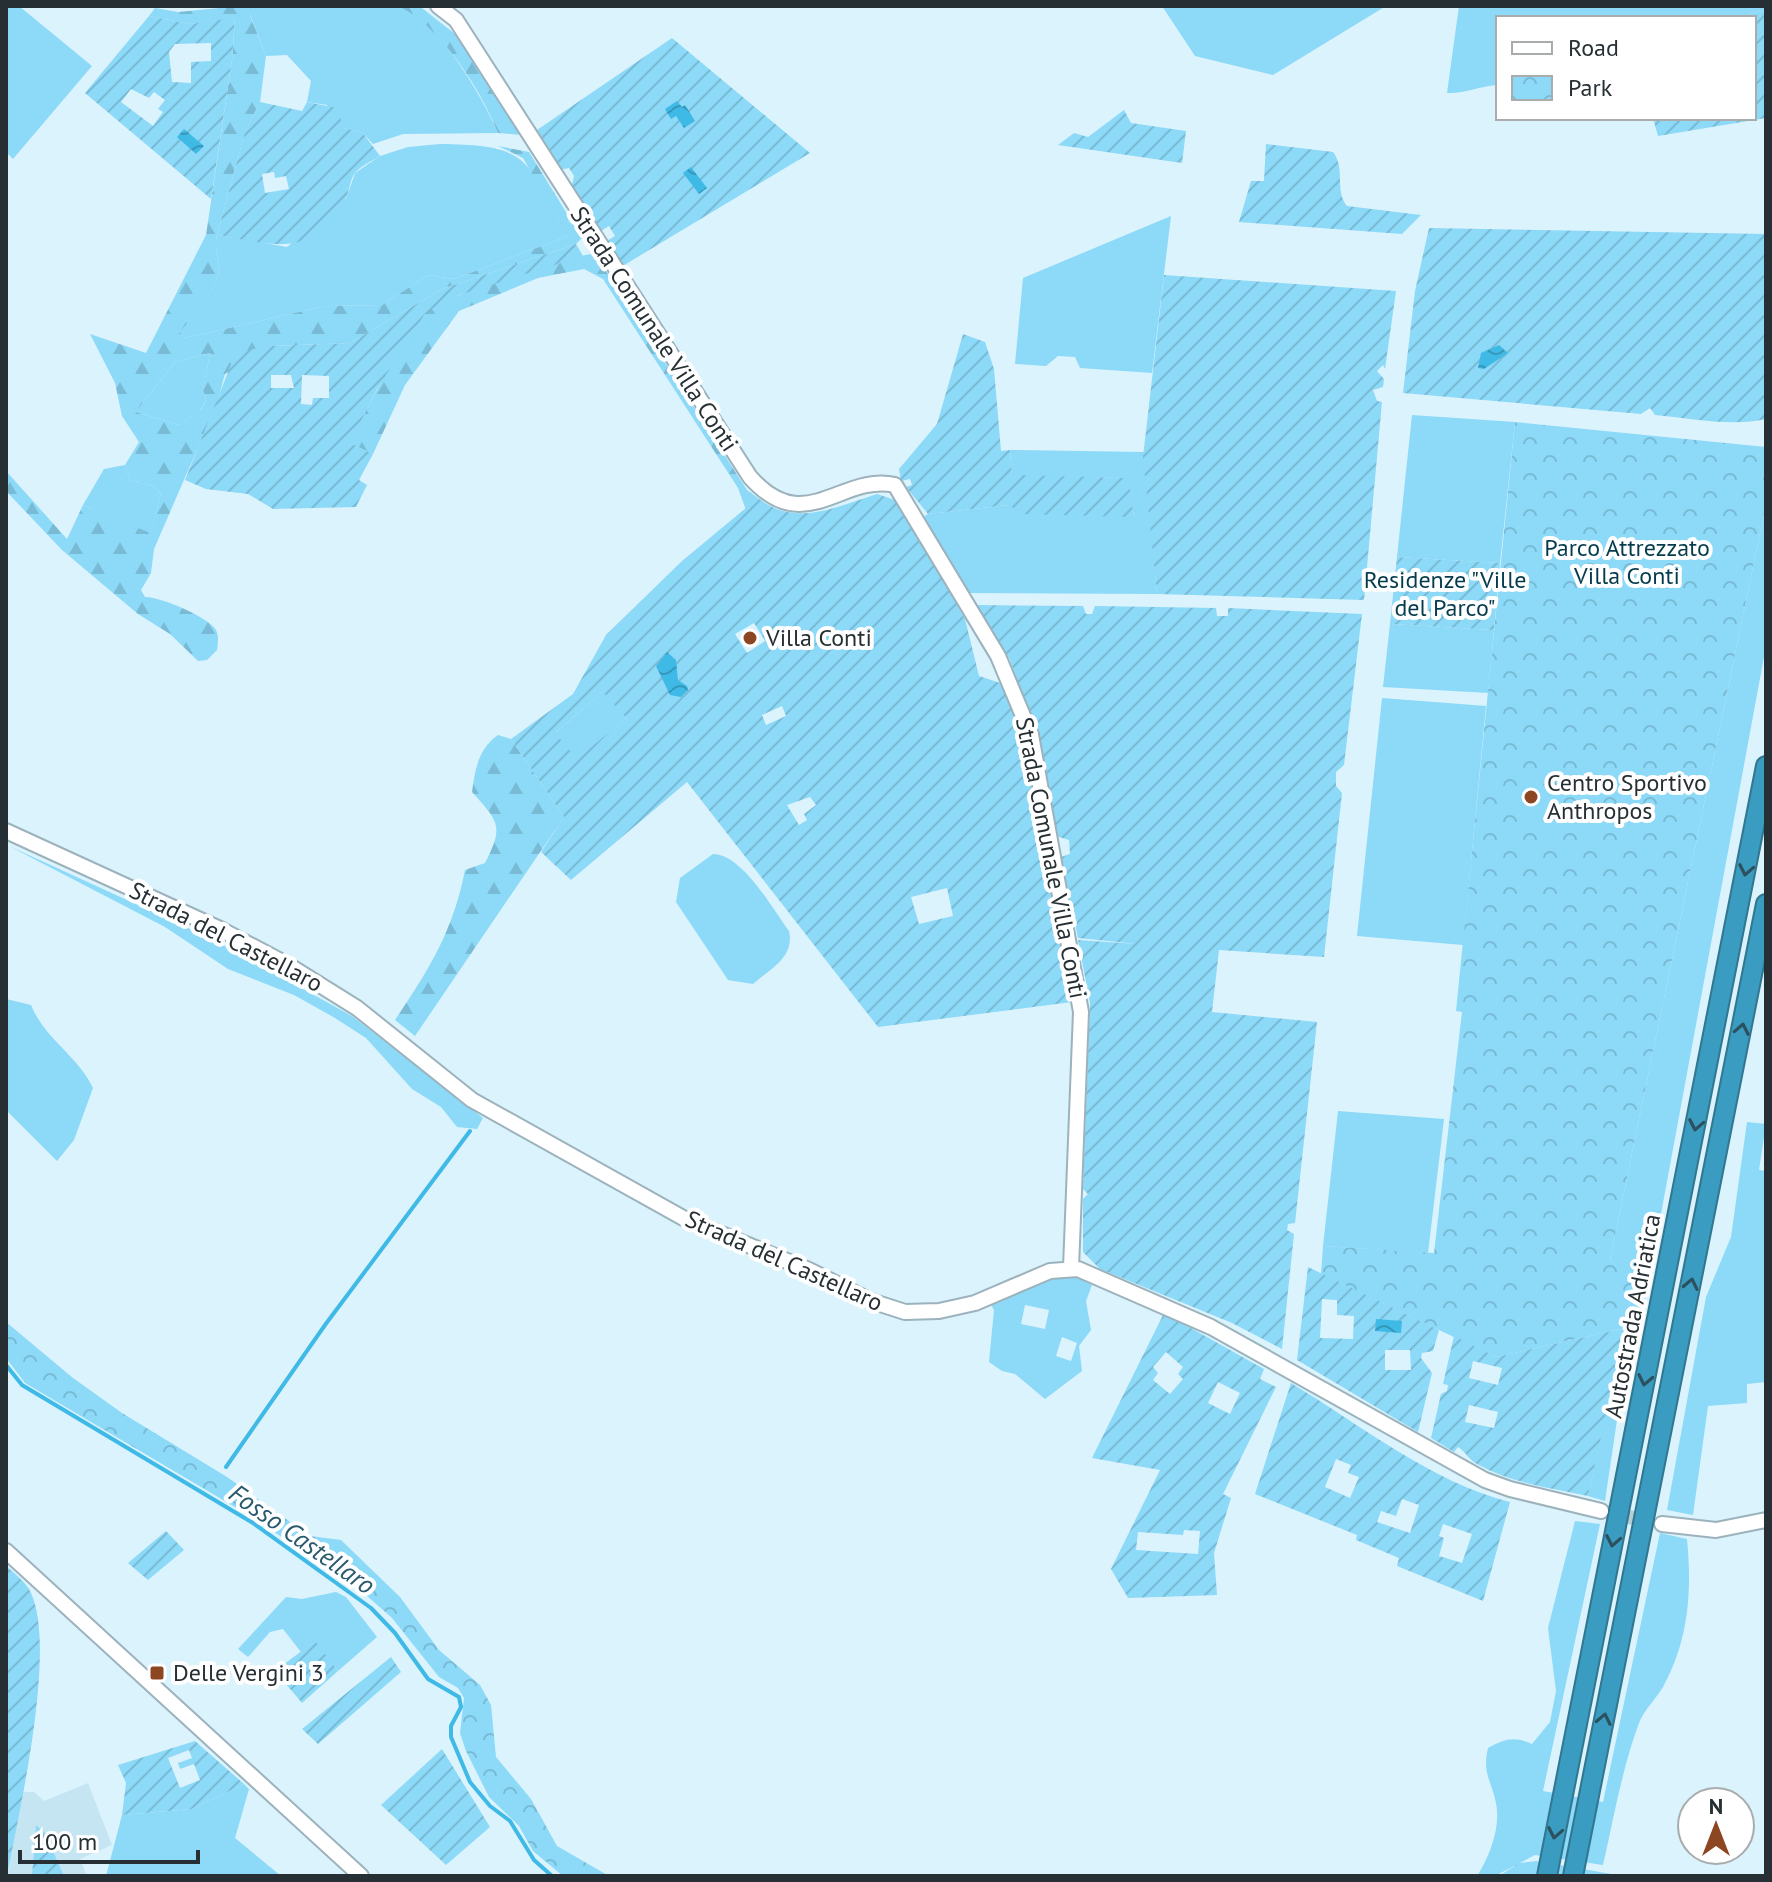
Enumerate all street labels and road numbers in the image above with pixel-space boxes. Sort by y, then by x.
street label: Strada Comunale Villa Conti [564,200,745,457]
street label: Strada Comunale Villa Conti [1009,715,1094,1001]
street label: Strada del Castellaro [124,874,328,999]
street label: Strada del Castellaro [681,1203,888,1318]
street label: Autostrada Adriatica [1598,1211,1667,1421]

